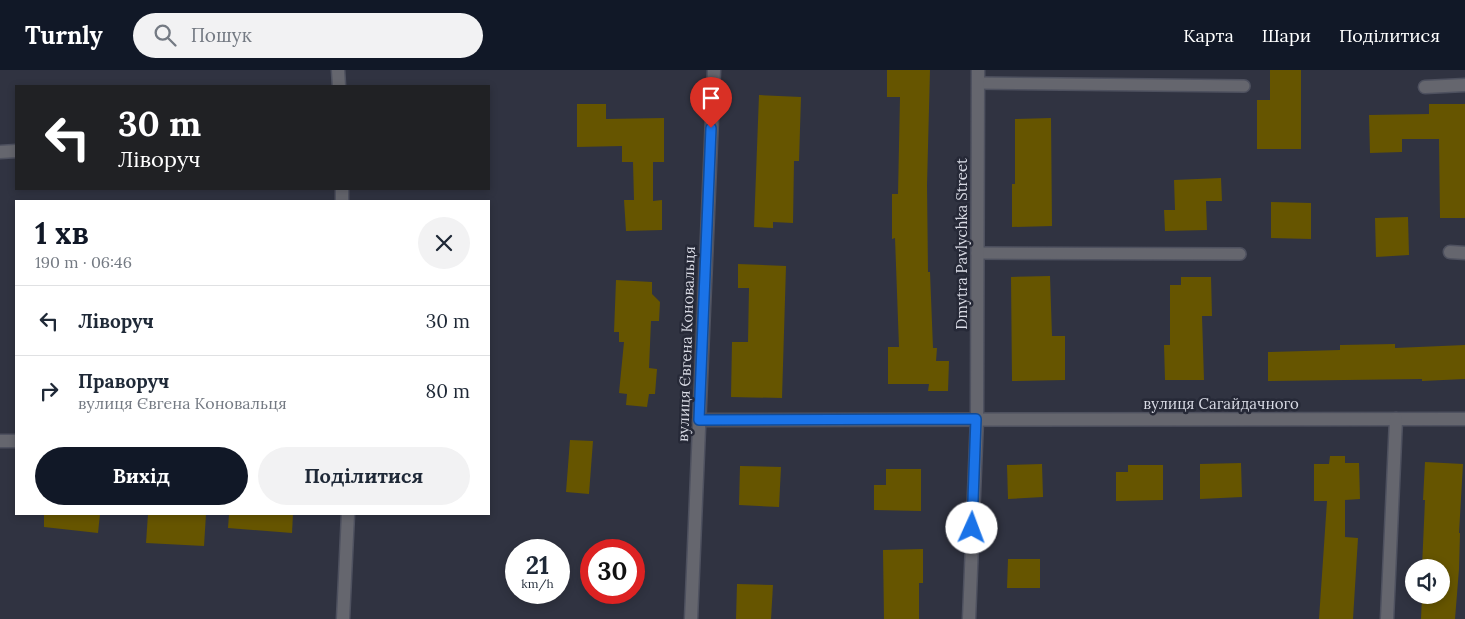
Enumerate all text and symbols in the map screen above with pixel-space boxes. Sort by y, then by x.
search box [133,13,483,58]
text: Turnly [25,20,103,51]
icon: search [151,21,179,49]
text: Пошук [191,23,252,47]
text: Карта [1183,24,1234,47]
text: Шари [1262,24,1311,47]
text: Поділитися [1339,24,1440,47]
pin [690,77,732,128]
icon: arrive [697,84,725,112]
text: 30 m [118,101,201,146]
icon: left [35,105,100,170]
text: Ліворуч [118,145,201,173]
street label: Dmytra Pavlychka Street [952,158,971,330]
text: 1 хв [35,214,89,252]
button: close [418,217,470,269]
street label: вулиця Євгена Коновальця [673,246,699,442]
text: 190 m · 06:46 [35,252,132,272]
icon: left [35,307,63,335]
text: Ліворуч [78,309,154,333]
text: 30 m [426,309,470,333]
text: Праворуч [78,369,169,393]
icon: right [35,377,63,405]
text: 80 m [426,379,470,403]
text: вулиця Євгена Коновальця [78,393,287,413]
street label: вулиця Сагайдачного [1143,394,1299,413]
button: Вихід [35,447,248,505]
button: Поділитися [258,447,470,505]
position arrow [945,501,997,553]
speed limit sign: 30 [580,539,645,604]
text: 21 [526,549,549,581]
map controls [1405,559,1450,604]
button: sound [1405,559,1450,604]
text: km/h [521,576,554,591]

